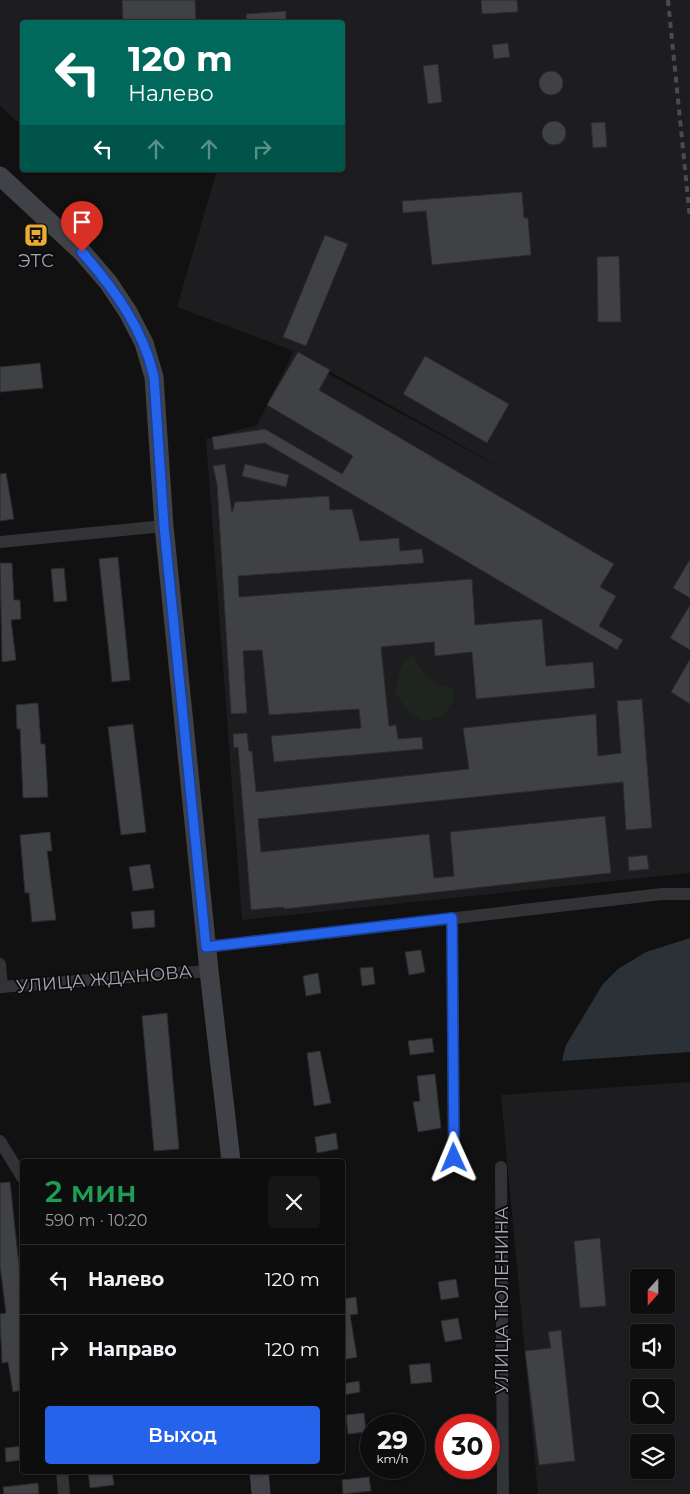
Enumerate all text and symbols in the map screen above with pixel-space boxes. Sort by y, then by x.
text: 120 m [128,37,233,80]
icon: left [45,40,110,105]
text: Налево [128,80,214,107]
icon: left [89,135,117,163]
icon: ahead [142,135,170,163]
icon: ahead [195,135,223,163]
icon: right [248,135,276,163]
pin [61,201,103,252]
icon: arrive [68,208,96,236]
bus stop icon: ЭТС [23,222,49,248]
place label: ЭТС [18,250,54,272]
street label: УЛИЦА ЖДАНОВА [15,960,193,998]
position arrow [427,1131,479,1183]
text: 2 мин [45,1173,137,1210]
button: close [268,1176,320,1228]
street label: УЛИЦА ТЮЛЕНИНА [491,1206,513,1394]
text: 590 m · 10:20 [45,1211,147,1230]
icon: left [45,1266,73,1294]
text: Налево [88,1268,164,1291]
text: 120 m [265,1268,320,1291]
north arrow [630,1269,675,1314]
map controls [630,1269,675,1479]
button: sound [630,1324,675,1369]
icon: right [45,1336,73,1364]
text: Направо [88,1338,177,1361]
text: 120 m [265,1338,320,1361]
button: search [630,1379,675,1424]
button: Выход [45,1406,320,1464]
speed limit sign: 30 [435,1414,500,1479]
text: 29 [377,1425,408,1455]
button: layers [630,1434,675,1479]
text: km/h [376,1451,409,1466]

